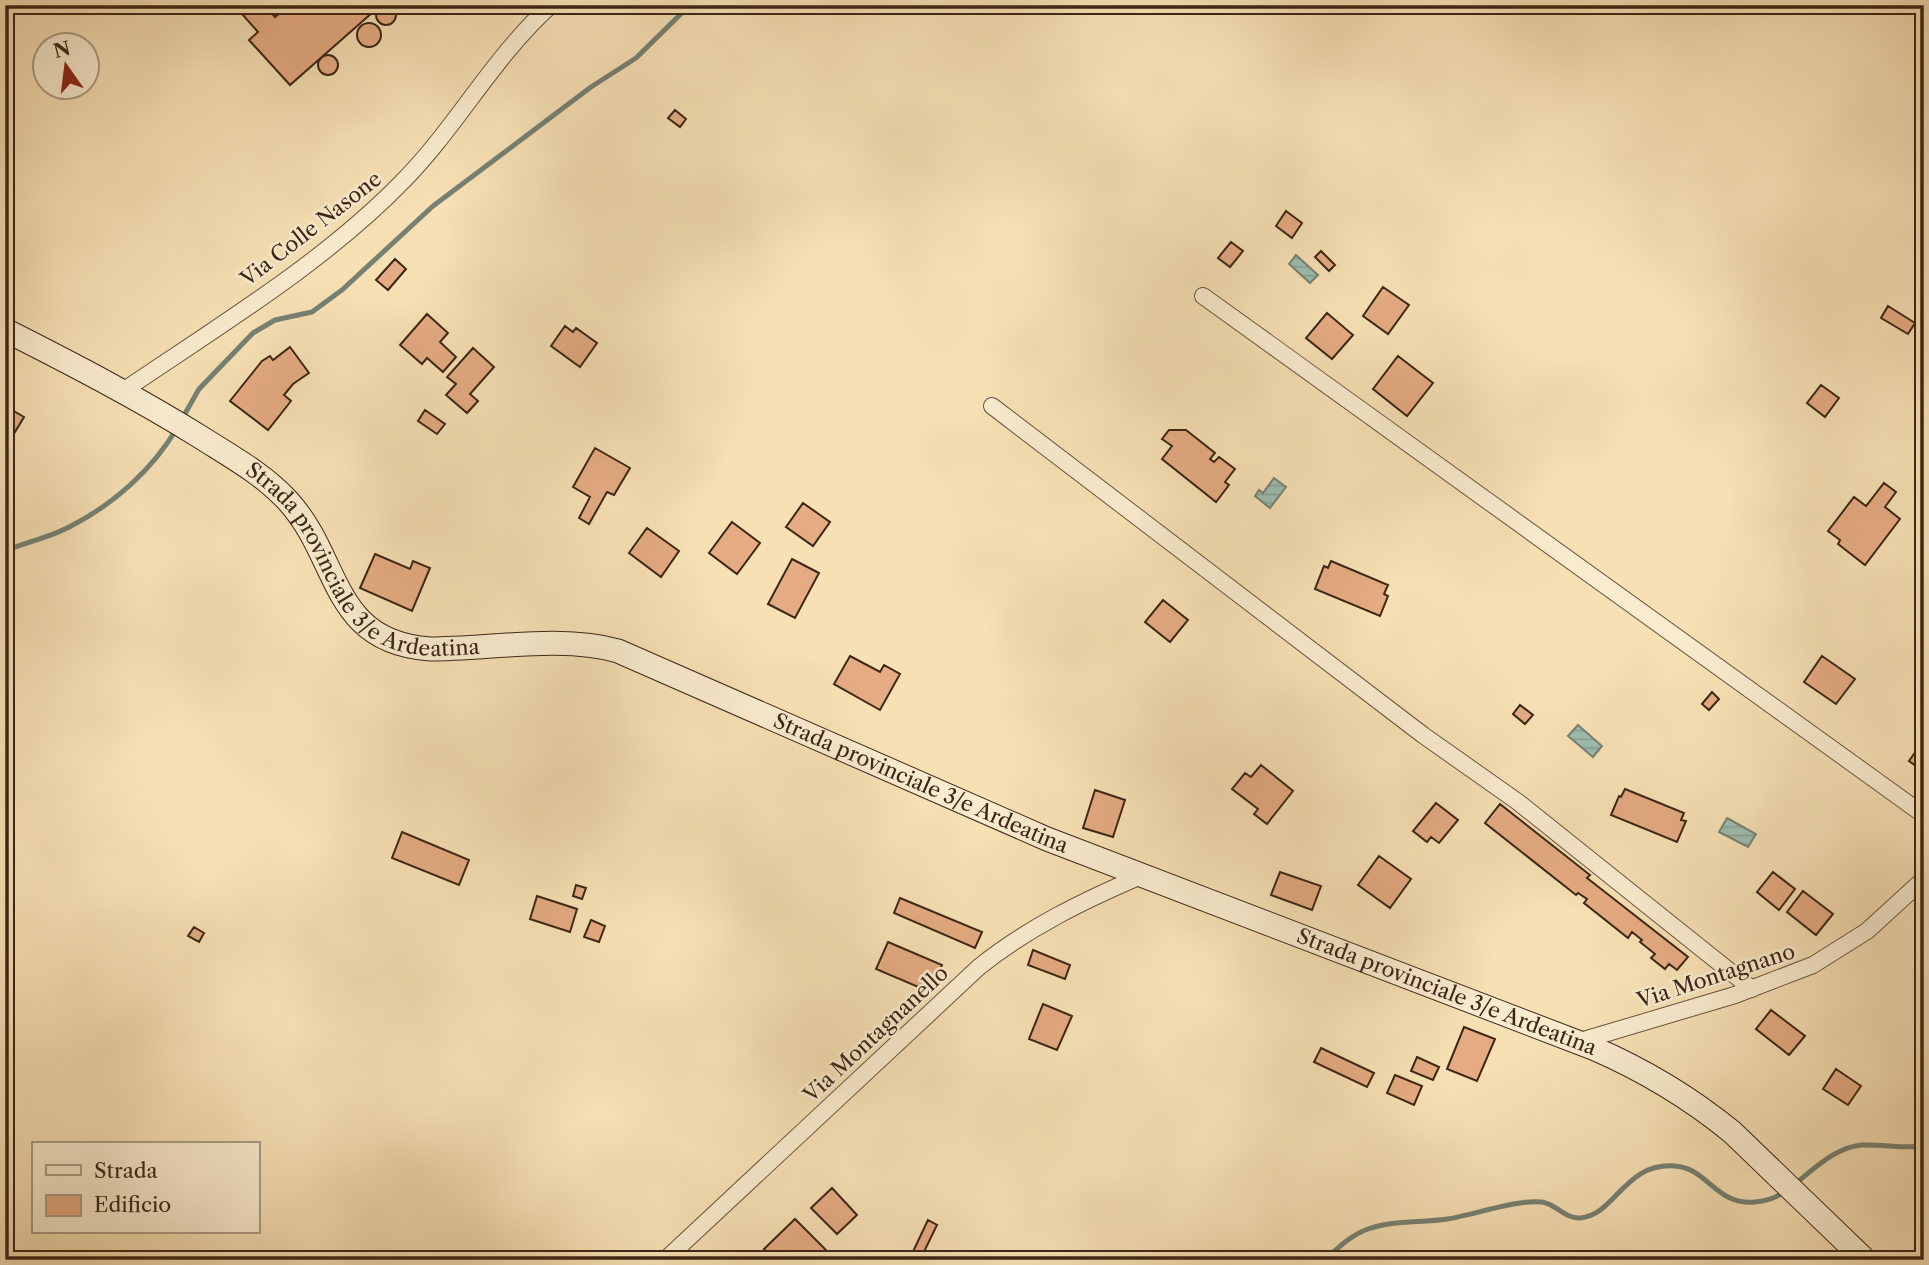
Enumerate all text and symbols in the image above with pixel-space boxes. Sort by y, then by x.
north arrow [32,32,102,102]
text: N [51,37,73,63]
street label: Via Colle Nasone [235,166,386,292]
street label: Strada provinciale 3/e Ardeatina [241,457,481,661]
street label: Strada provinciale 3/e Ardeatina [770,708,1073,858]
street label: Strada provinciale 3/e Ardeatina [1294,923,1601,1061]
street label: Via Montagnano [1633,938,1798,1013]
street label: Via Montagnanello [797,960,953,1108]
legend [32,1142,259,1234]
text: Strada [94,1158,159,1183]
text: Edificio [94,1192,171,1217]

